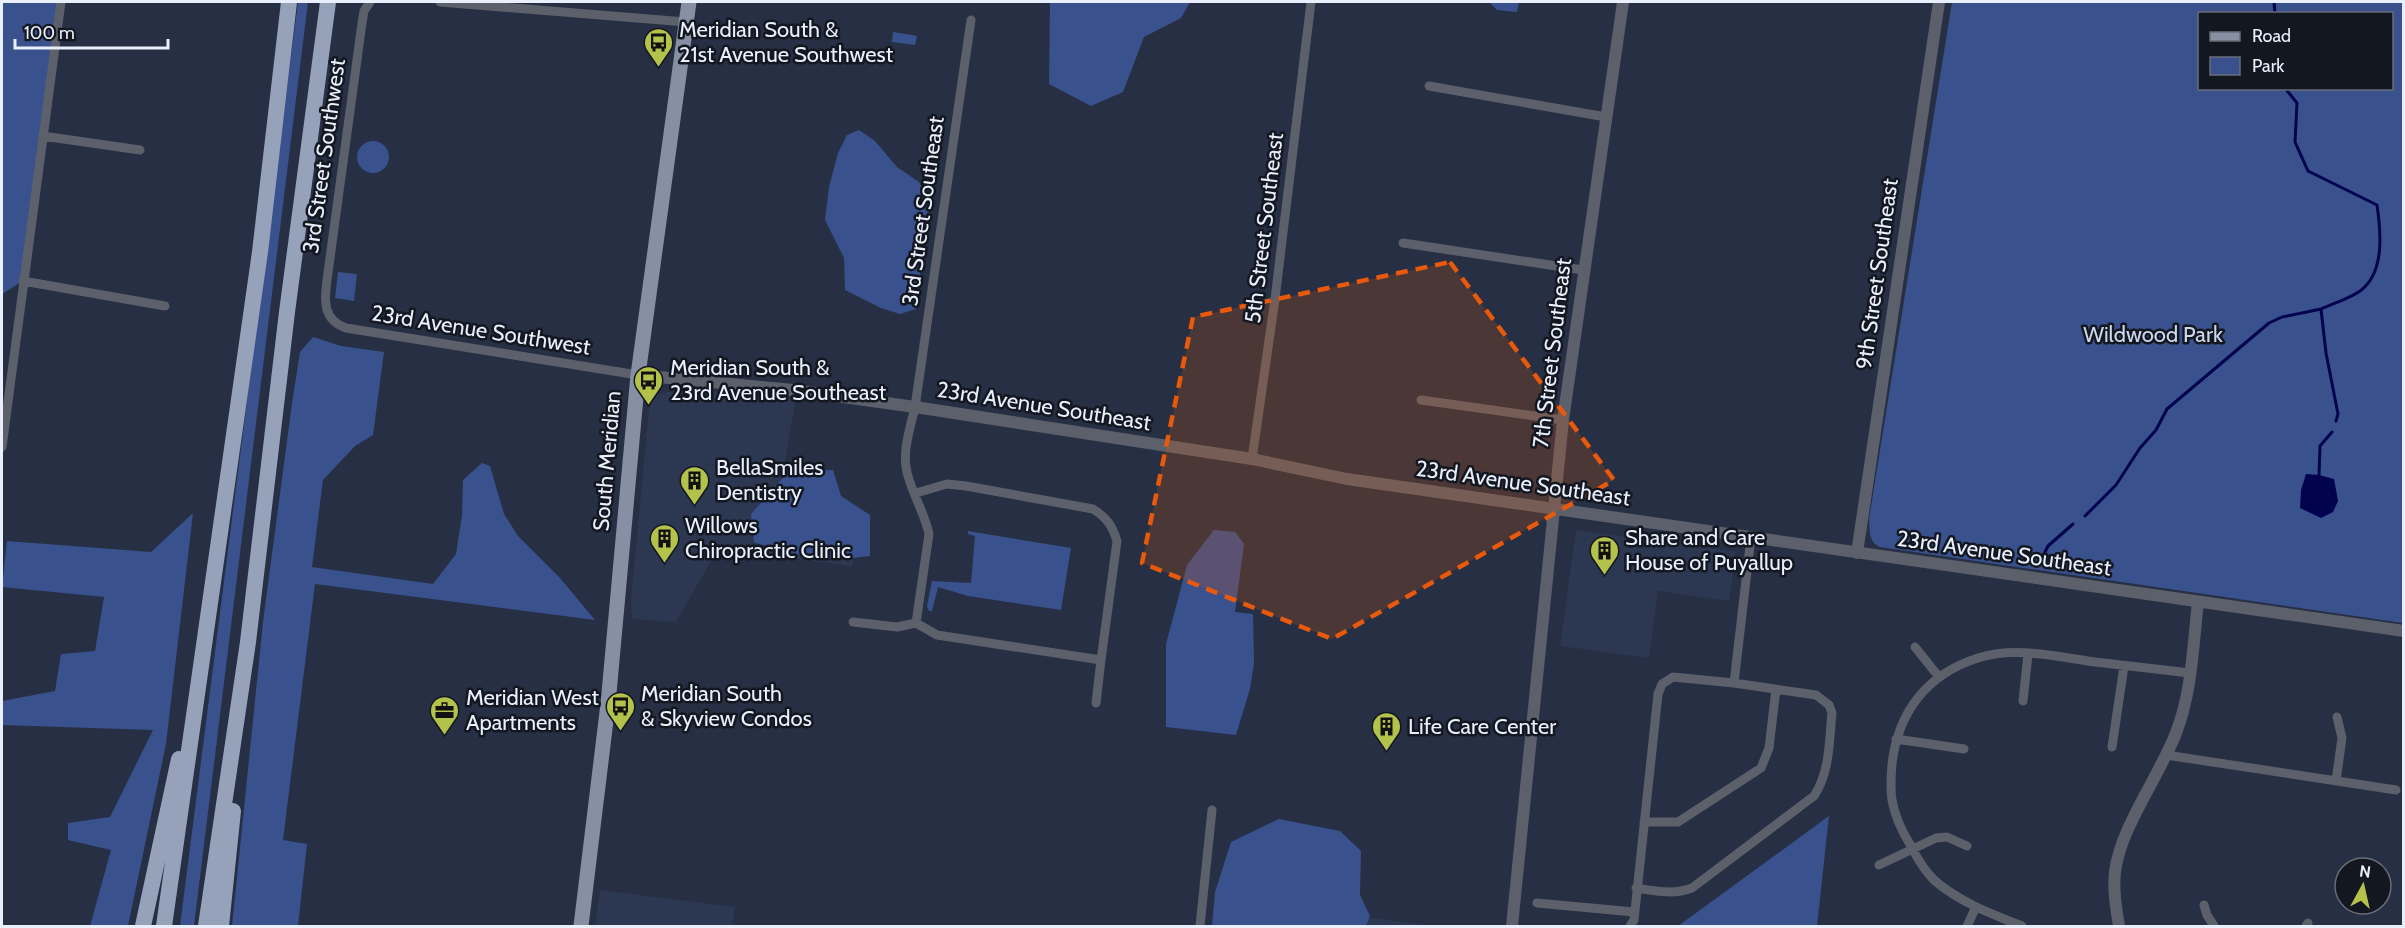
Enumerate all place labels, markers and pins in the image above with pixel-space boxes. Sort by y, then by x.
place label: Meridian South & 21st Avenue Southwest [679,16,894,68]
bus stop icon: Meridian South & 21st Avenue Southwest [642,26,674,68]
place label: Meridian South & 23rd Avenue Southeast [670,354,887,406]
bus stop icon: Meridian South & 23rd Avenue Southeast [633,364,665,406]
place label: BellaSmiles Dentistry [716,454,823,506]
building icon: BellaSmiles Dentistry [679,464,711,506]
place label: Willows Chiropractic Clinic [685,512,851,564]
building icon: Willows Chiropractic Clinic [648,522,680,564]
place label: Share and Care House of Puyallup [1625,524,1793,576]
building icon: Share and Care House of Puyallup [1588,534,1620,576]
place label: Meridian South & Skyview Condos [641,680,812,732]
place label: Meridian West Apartments [466,684,599,736]
bus stop icon: Meridian South & Skyview Condos [604,690,636,732]
office icon: Meridian West Apartments [429,694,461,736]
building icon: Life Care Center [1371,710,1403,752]
place label: Life Care Center [1408,713,1556,740]

